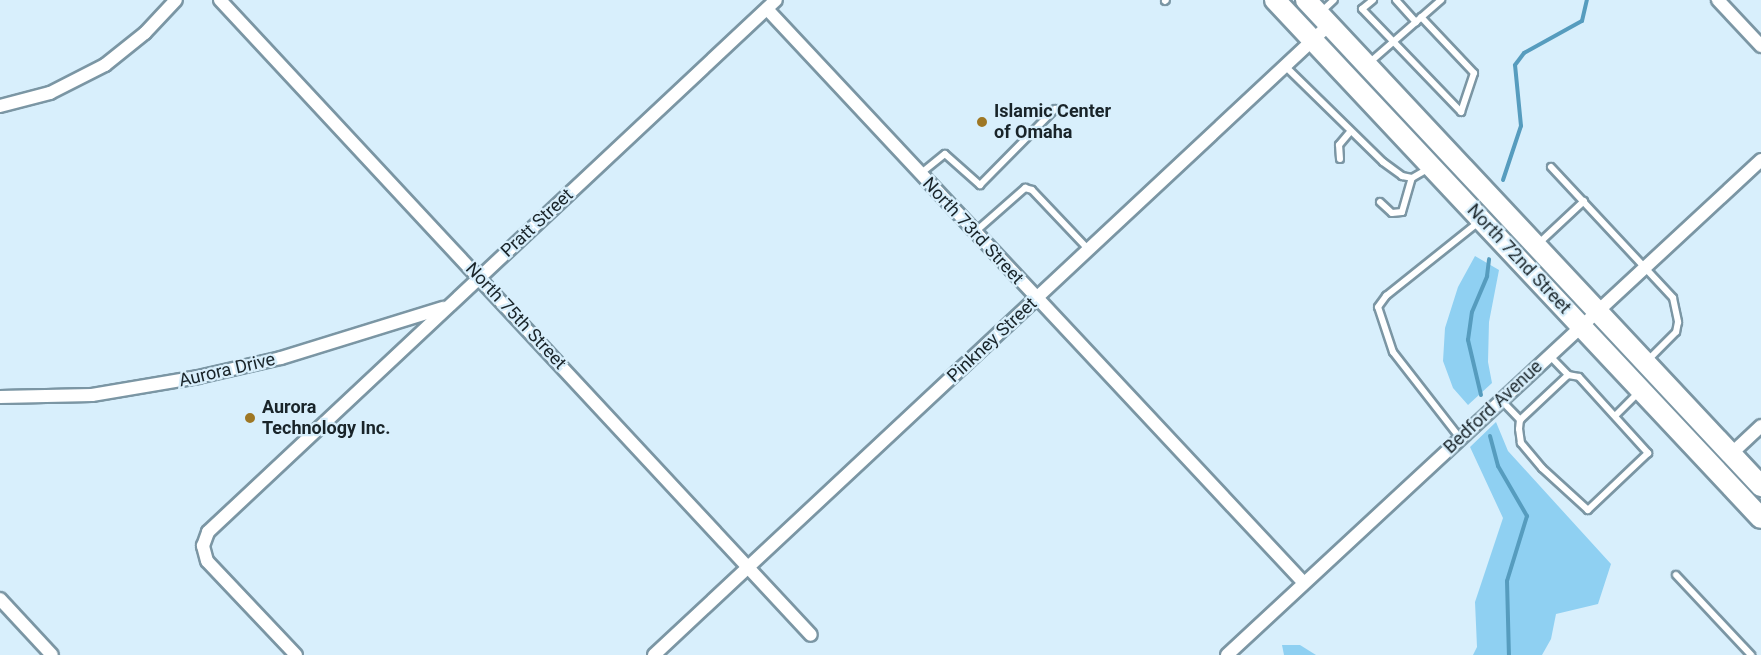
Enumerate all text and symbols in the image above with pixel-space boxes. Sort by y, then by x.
place label: Islamic Center of Omaha [994,101,1111,144]
marker: Islamic Center of Omaha [975,115,989,129]
street label: North 73rd Street [918,173,1028,289]
street label: Pratt Street [496,184,578,262]
street label: North 72nd Street [1463,200,1575,318]
street label: North 75th Street [461,258,571,374]
street label: Pinkney Street [943,293,1041,387]
street label: Aurora Drive [177,348,277,392]
street label: Bedford Avenue [1439,356,1547,458]
place label: Aurora Technology Inc. [262,397,390,440]
marker: Aurora Technology Inc. [243,411,257,425]

